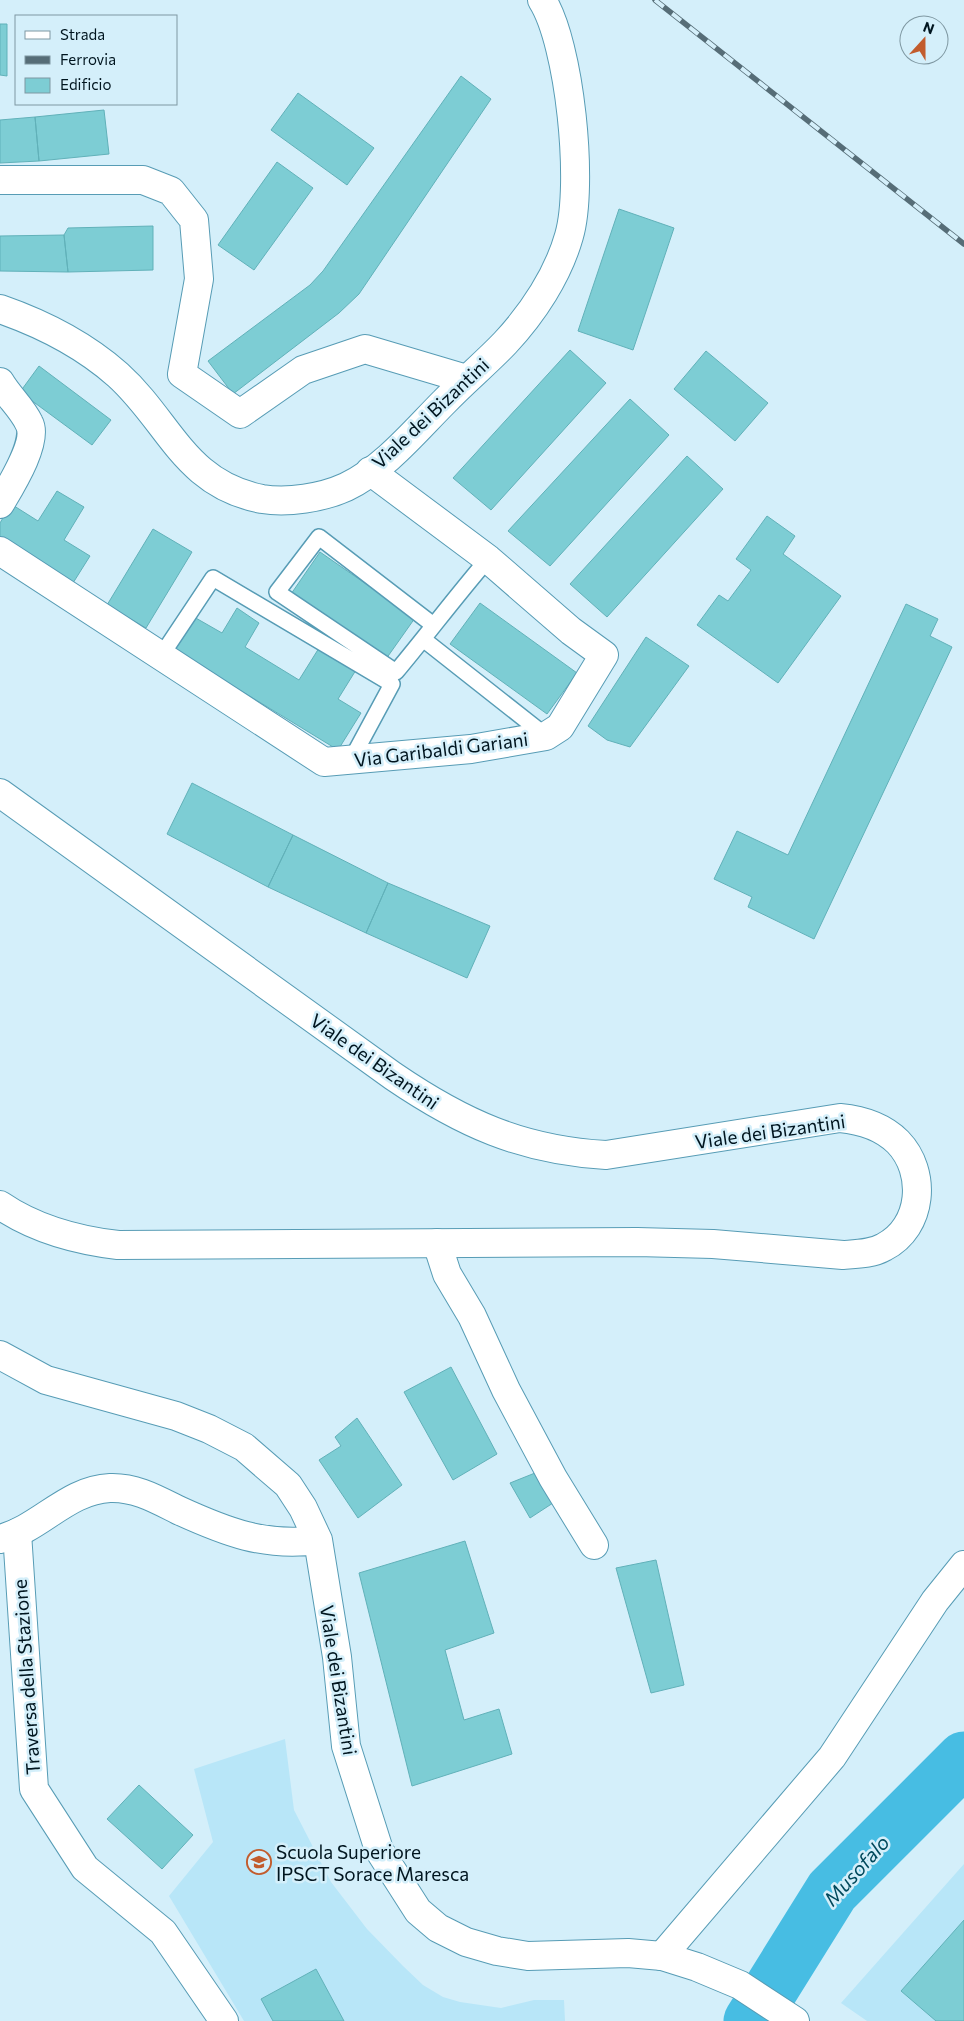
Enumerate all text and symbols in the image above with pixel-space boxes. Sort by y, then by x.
legend [15,15,178,105]
north arrow [899,15,949,65]
text: N [921,18,937,37]
text: Strada [60,25,105,43]
text: Ferrovia [60,50,116,68]
text: Edificio [60,75,111,93]
street label: Viale dei Bizantini [367,353,493,473]
street label: Via Garibaldi Gariani [353,727,529,771]
street label: Viale dei Bizantini [306,1008,444,1114]
street label: Viale dei Bizantini [693,1109,847,1153]
street label: Traversa della Stazione [8,1578,44,1776]
street label: Viale dei Bizantini [316,1603,362,1757]
water label: Musofalo [818,1830,894,1910]
place label: Scuola Superiore IPSCT Sorace Maresca [276,1840,469,1885]
school or university icon: Scuola Superiore IPSCT Sorace Maresca [246,1849,272,1875]

